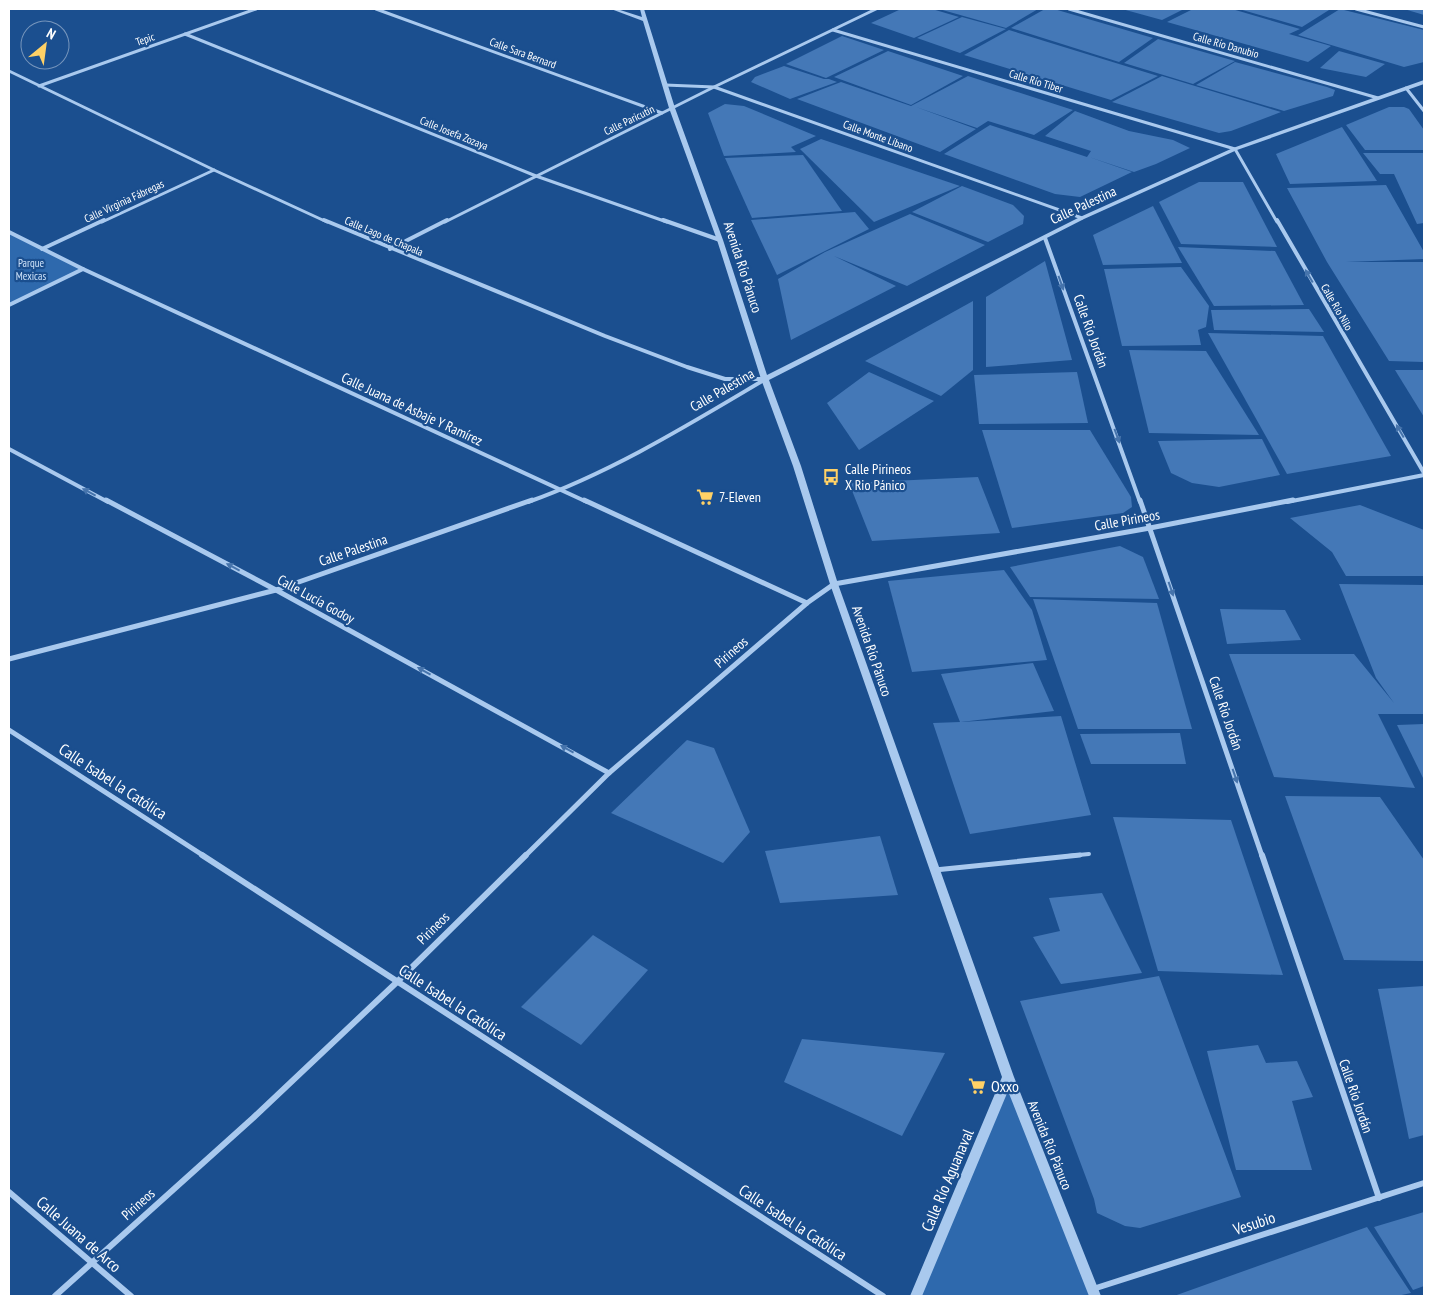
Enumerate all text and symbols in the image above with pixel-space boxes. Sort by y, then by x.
north arrow [20,20,70,70]
text: N [44,24,59,43]
street label: Tepic [134,29,157,49]
street label: Calle Río Danubio [1192,29,1261,61]
street label: Calle Sara Bernard [488,34,558,72]
street label: Calle Río Tiber [1007,66,1065,96]
street label: Calle Paricutín [601,102,657,138]
street label: Calle Josefa Zozaya [418,113,490,153]
street label: Calle Monte Líbano [841,117,915,155]
street label: Calle Virginia Fábregas [82,176,166,226]
street label: Calle Palestina [1047,182,1119,228]
street label: Calle Lago de Chapala [343,213,425,259]
street label: Avenida Río Pánuco [720,219,766,315]
park label: Parque Mexicas [16,256,46,283]
one-way arrow [1304,269,1313,282]
one-way arrow [1058,276,1065,291]
street label: Calle Río Nilo [1318,281,1356,333]
street label: Calle Río Jordán [1069,292,1113,370]
street label: Calle Palestina [687,364,757,416]
street label: Calle Juana de Asbaje Y Ramírez [338,368,486,450]
one-way arrow [1395,424,1404,438]
one-way arrow [1113,429,1121,444]
place label: Calle Pirineos X Rio Pánico [845,460,911,494]
bus stop icon: Calle Pirineos X Rio Pánico [821,467,841,487]
supermarket icon: 7-Eleven [695,487,715,507]
one-way arrow [82,488,96,496]
place label: 7-Eleven [719,488,761,506]
street label: Calle Pirineos [1093,505,1161,535]
street label: Calle Palestina [316,530,390,570]
one-way arrow [226,563,240,571]
street label: Calle Lucía Godoy [274,570,358,628]
one-way arrow [1168,582,1176,597]
street label: Avenida Río Pánuco [848,603,896,699]
street label: Pirineos [710,632,752,672]
one-way arrow [417,667,431,675]
street label: Calle Río Jordán [1205,674,1247,752]
street label: Calle Isabel la Católica [55,739,171,823]
one-way arrow [559,745,574,753]
one-way arrow [1231,769,1239,784]
street label: Pirineos [413,908,453,948]
street label: Calle Isabel la Católica [395,960,511,1044]
street label: Calle Río Jordán [1335,1057,1377,1135]
supermarket icon: Oxxo [967,1076,987,1096]
place label: Oxxo [991,1076,1019,1096]
street label: Avenida Río Pánuco [1024,1098,1076,1192]
street label: Calle Río Aguanaval [916,1125,978,1234]
street label: Calle Isabel la Católica [735,1180,851,1264]
street label: Pirineos [118,1184,159,1224]
street label: Calle Juana de Arco [33,1192,126,1276]
street label: Vesubio [1230,1207,1278,1239]

